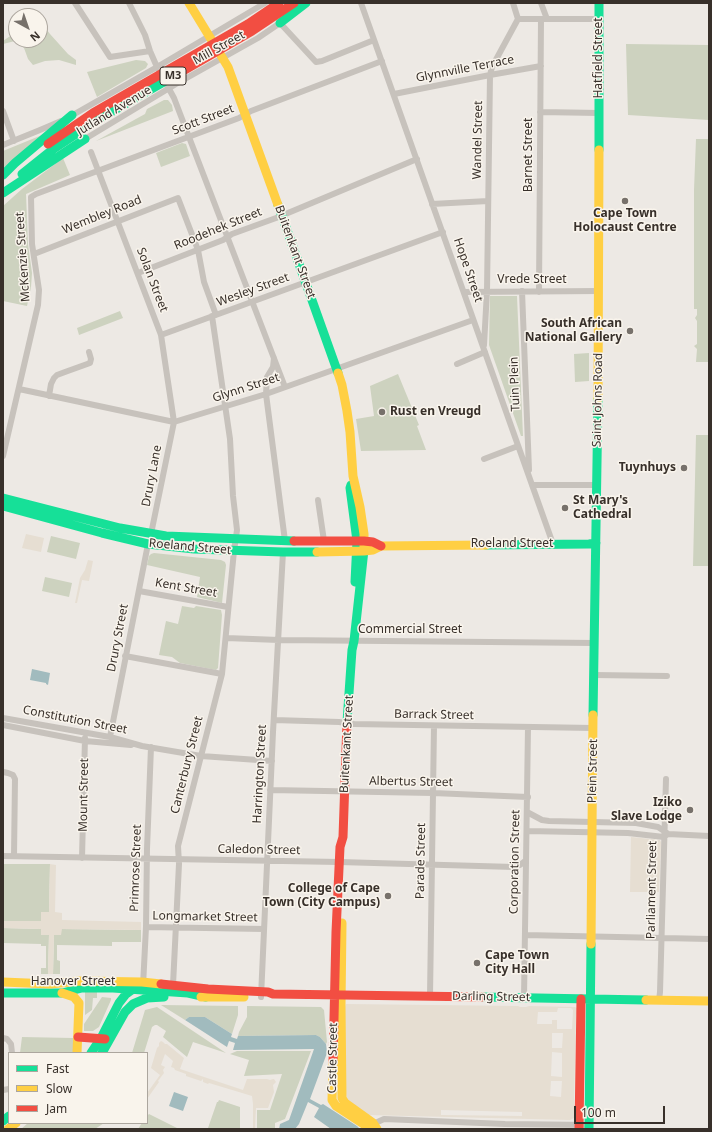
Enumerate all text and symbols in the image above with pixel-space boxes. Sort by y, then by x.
north arrow [8,8,48,48]
street label: Hatfield Street [592,17,606,99]
text: N [27,28,44,45]
street label: Mill Street [191,28,247,68]
street label: Glynnville Terrace [415,52,515,86]
road number: M3 [160,67,186,85]
street label: Jutland Avenue [74,83,154,139]
street label: Wandel Street [470,100,486,180]
street label: Scott Street [170,102,236,138]
street label: Barnet Street [522,118,536,192]
street label: Wembley Road [60,193,144,237]
marker: Cape Town Holocaust Centre [620,196,630,206]
street label: Buitenkant Street [271,203,319,301]
street label: Roodehek Street [172,205,264,253]
place label: Cape Town Holocaust Centre [573,207,677,235]
street label: McKenzie Street [13,211,33,303]
street label: Hope Street [450,236,486,304]
street label: Solan Street [133,246,171,314]
street label: Wesley Street [215,270,291,310]
street label: Vrede Street [497,273,567,287]
place label: South African National Gallery [525,317,622,345]
marker: South African National Gallery [625,326,635,336]
street label: Saint Johns Road [590,353,606,447]
street label: Tuin Plein [507,356,523,412]
street label: Glynn Street [211,370,281,406]
place label: Rust en Vreugd [390,405,481,419]
marker: Rust en Vreugd [377,407,387,417]
street label: Drury Lane [139,444,165,508]
place label: Tuynhuys [619,461,676,475]
marker: Tuynhuys [679,463,689,473]
place label: St Mary's Cathedral [573,494,632,522]
marker: St Mary's Cathedral [560,503,570,513]
street label: Roeland Street [148,536,232,558]
street label: Roeland Street [471,537,553,551]
street label: Kent Street [154,575,218,601]
street label: Drury Street [104,603,132,673]
street label: Commercial Street [358,623,462,637]
street label: Buitenkant Street [337,695,357,793]
street label: Constitution Street [22,703,128,737]
street label: Barrack Street [394,707,474,723]
street label: Canterbury Street [168,715,206,815]
street label: Harrington Street [250,724,270,824]
street label: Plein Street [585,739,601,803]
street label: Mount Street [76,758,92,832]
street label: Albertus Street [369,774,453,790]
place label: Iziko Slave Lodge [611,796,682,824]
marker: Iziko Slave Lodge [685,805,695,815]
street label: Corporation Street [507,810,523,914]
street label: Parade Street [413,823,429,899]
street label: Primrose Street [127,824,145,912]
street label: Parliament Street [644,841,660,939]
street label: Caledon Street [217,842,301,858]
place label: College of Cape Town (City Campus) [263,882,380,910]
marker: College of Cape Town (City Campus) [383,891,393,901]
street label: Longmarket Street [152,909,258,925]
place label: Cape Town City Hall [485,949,549,977]
marker: Cape Town City Hall [472,958,482,968]
street label: Hanover Street [31,975,115,989]
street label: Darling Street [452,989,530,1005]
street label: Castle Street [325,1022,341,1094]
legend [8,1052,148,1124]
text: Fast [46,1060,69,1077]
text: Slow [46,1080,72,1097]
scale bar [576,1098,667,1124]
text: Jam [46,1100,67,1117]
text: 100 m [581,1104,616,1121]

